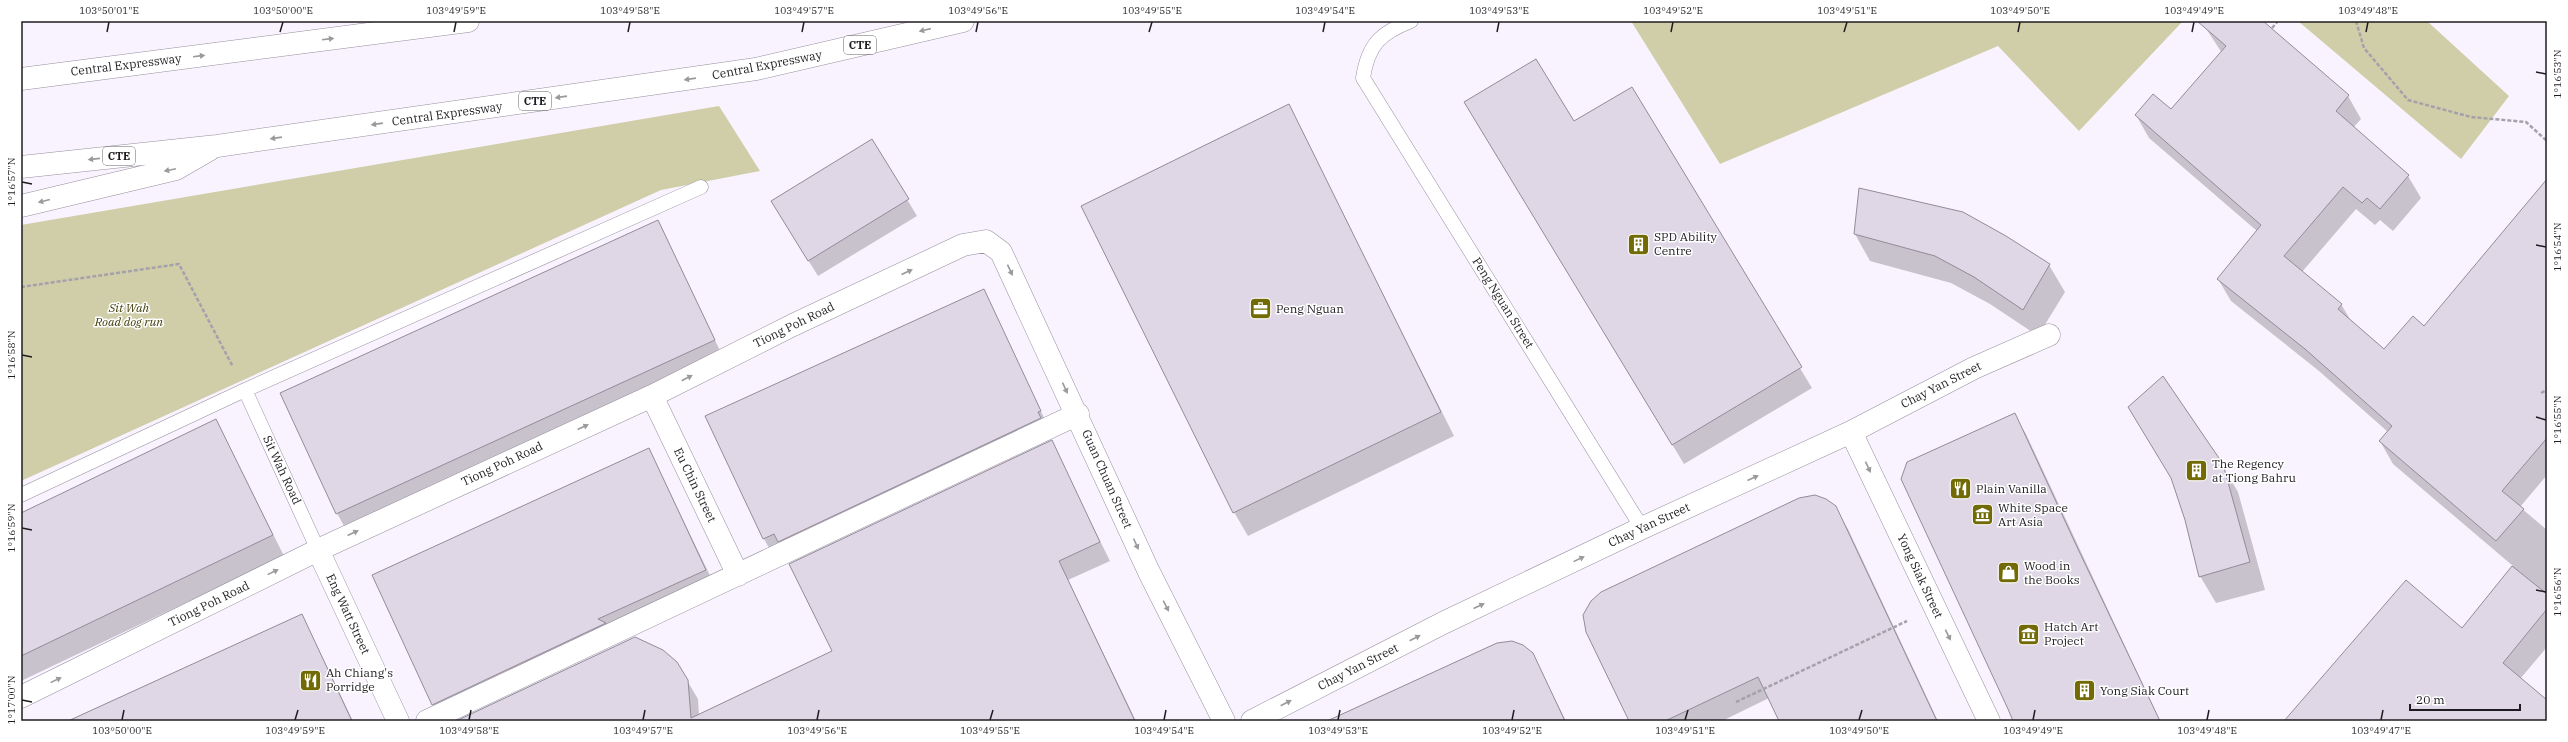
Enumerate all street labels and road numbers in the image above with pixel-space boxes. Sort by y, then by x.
road number: CTE [844,36,876,54]
street label: Central Expressway [711,46,824,83]
street label: Central Expressway [70,50,183,79]
road number: CTE [519,92,551,110]
street label: Central Expressway [391,98,504,129]
road number: CTE [103,147,135,165]
street label: Peng Nguan Street [1469,254,1537,351]
street label: Tiong Poh Road [751,298,837,351]
street label: Chay Yan Street [1898,358,1984,411]
street label: Guan Chuan Street [1079,427,1136,531]
street label: Sit Wah Road [260,433,305,507]
street label: Tiong Poh Road [459,438,545,489]
street label: Eu Chin Street [671,445,720,525]
street label: Chay Yan Street [1606,499,1692,550]
street label: Yong Siak Street [1894,531,1947,620]
street label: Eng Watt Street [323,571,374,656]
street label: Tiong Poh Road [166,577,252,630]
street label: Chay Yan Street [1315,640,1401,693]

